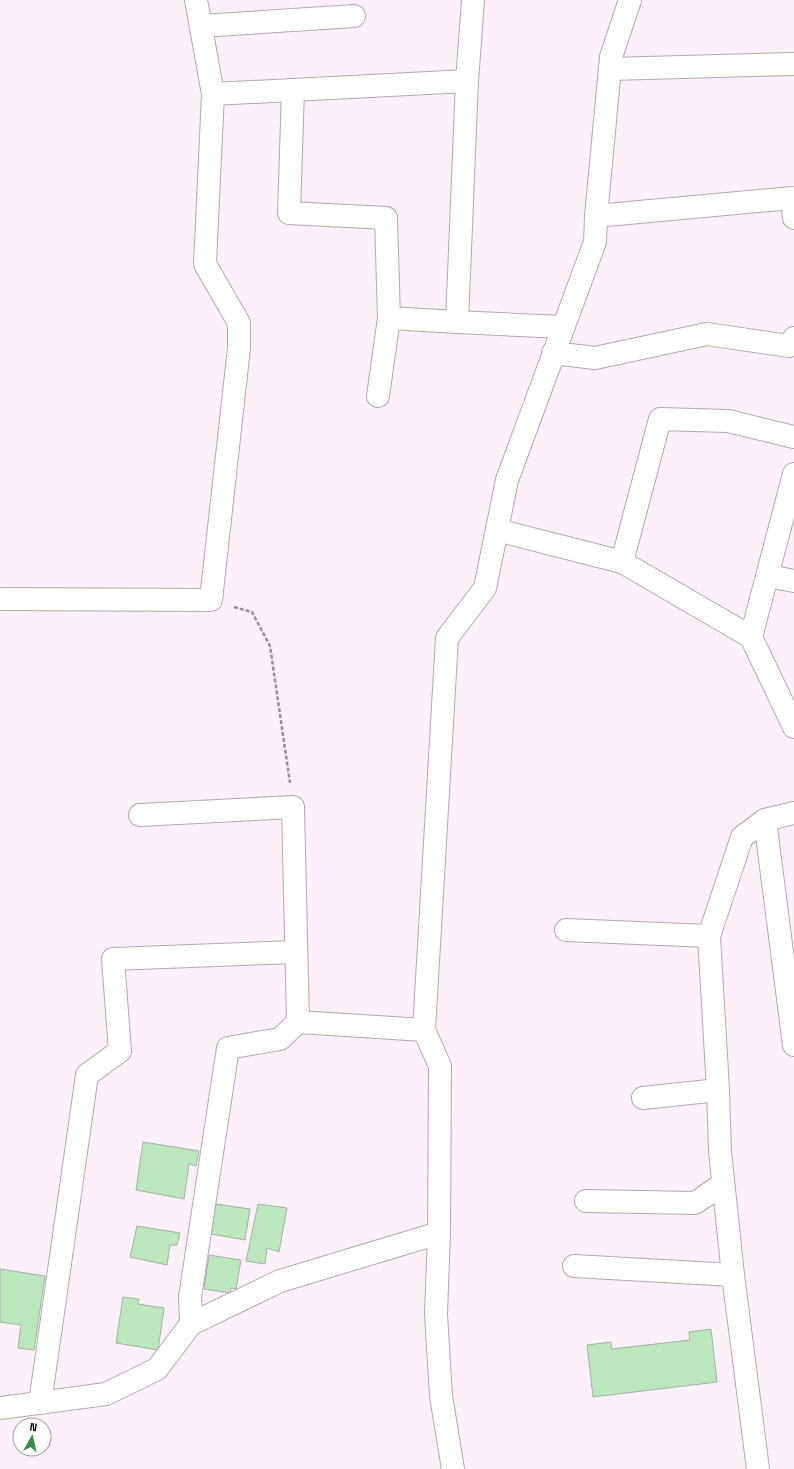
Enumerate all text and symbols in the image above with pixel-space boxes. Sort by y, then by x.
north arrow [12,1417,52,1457]
text: N [29,1420,38,1435]

